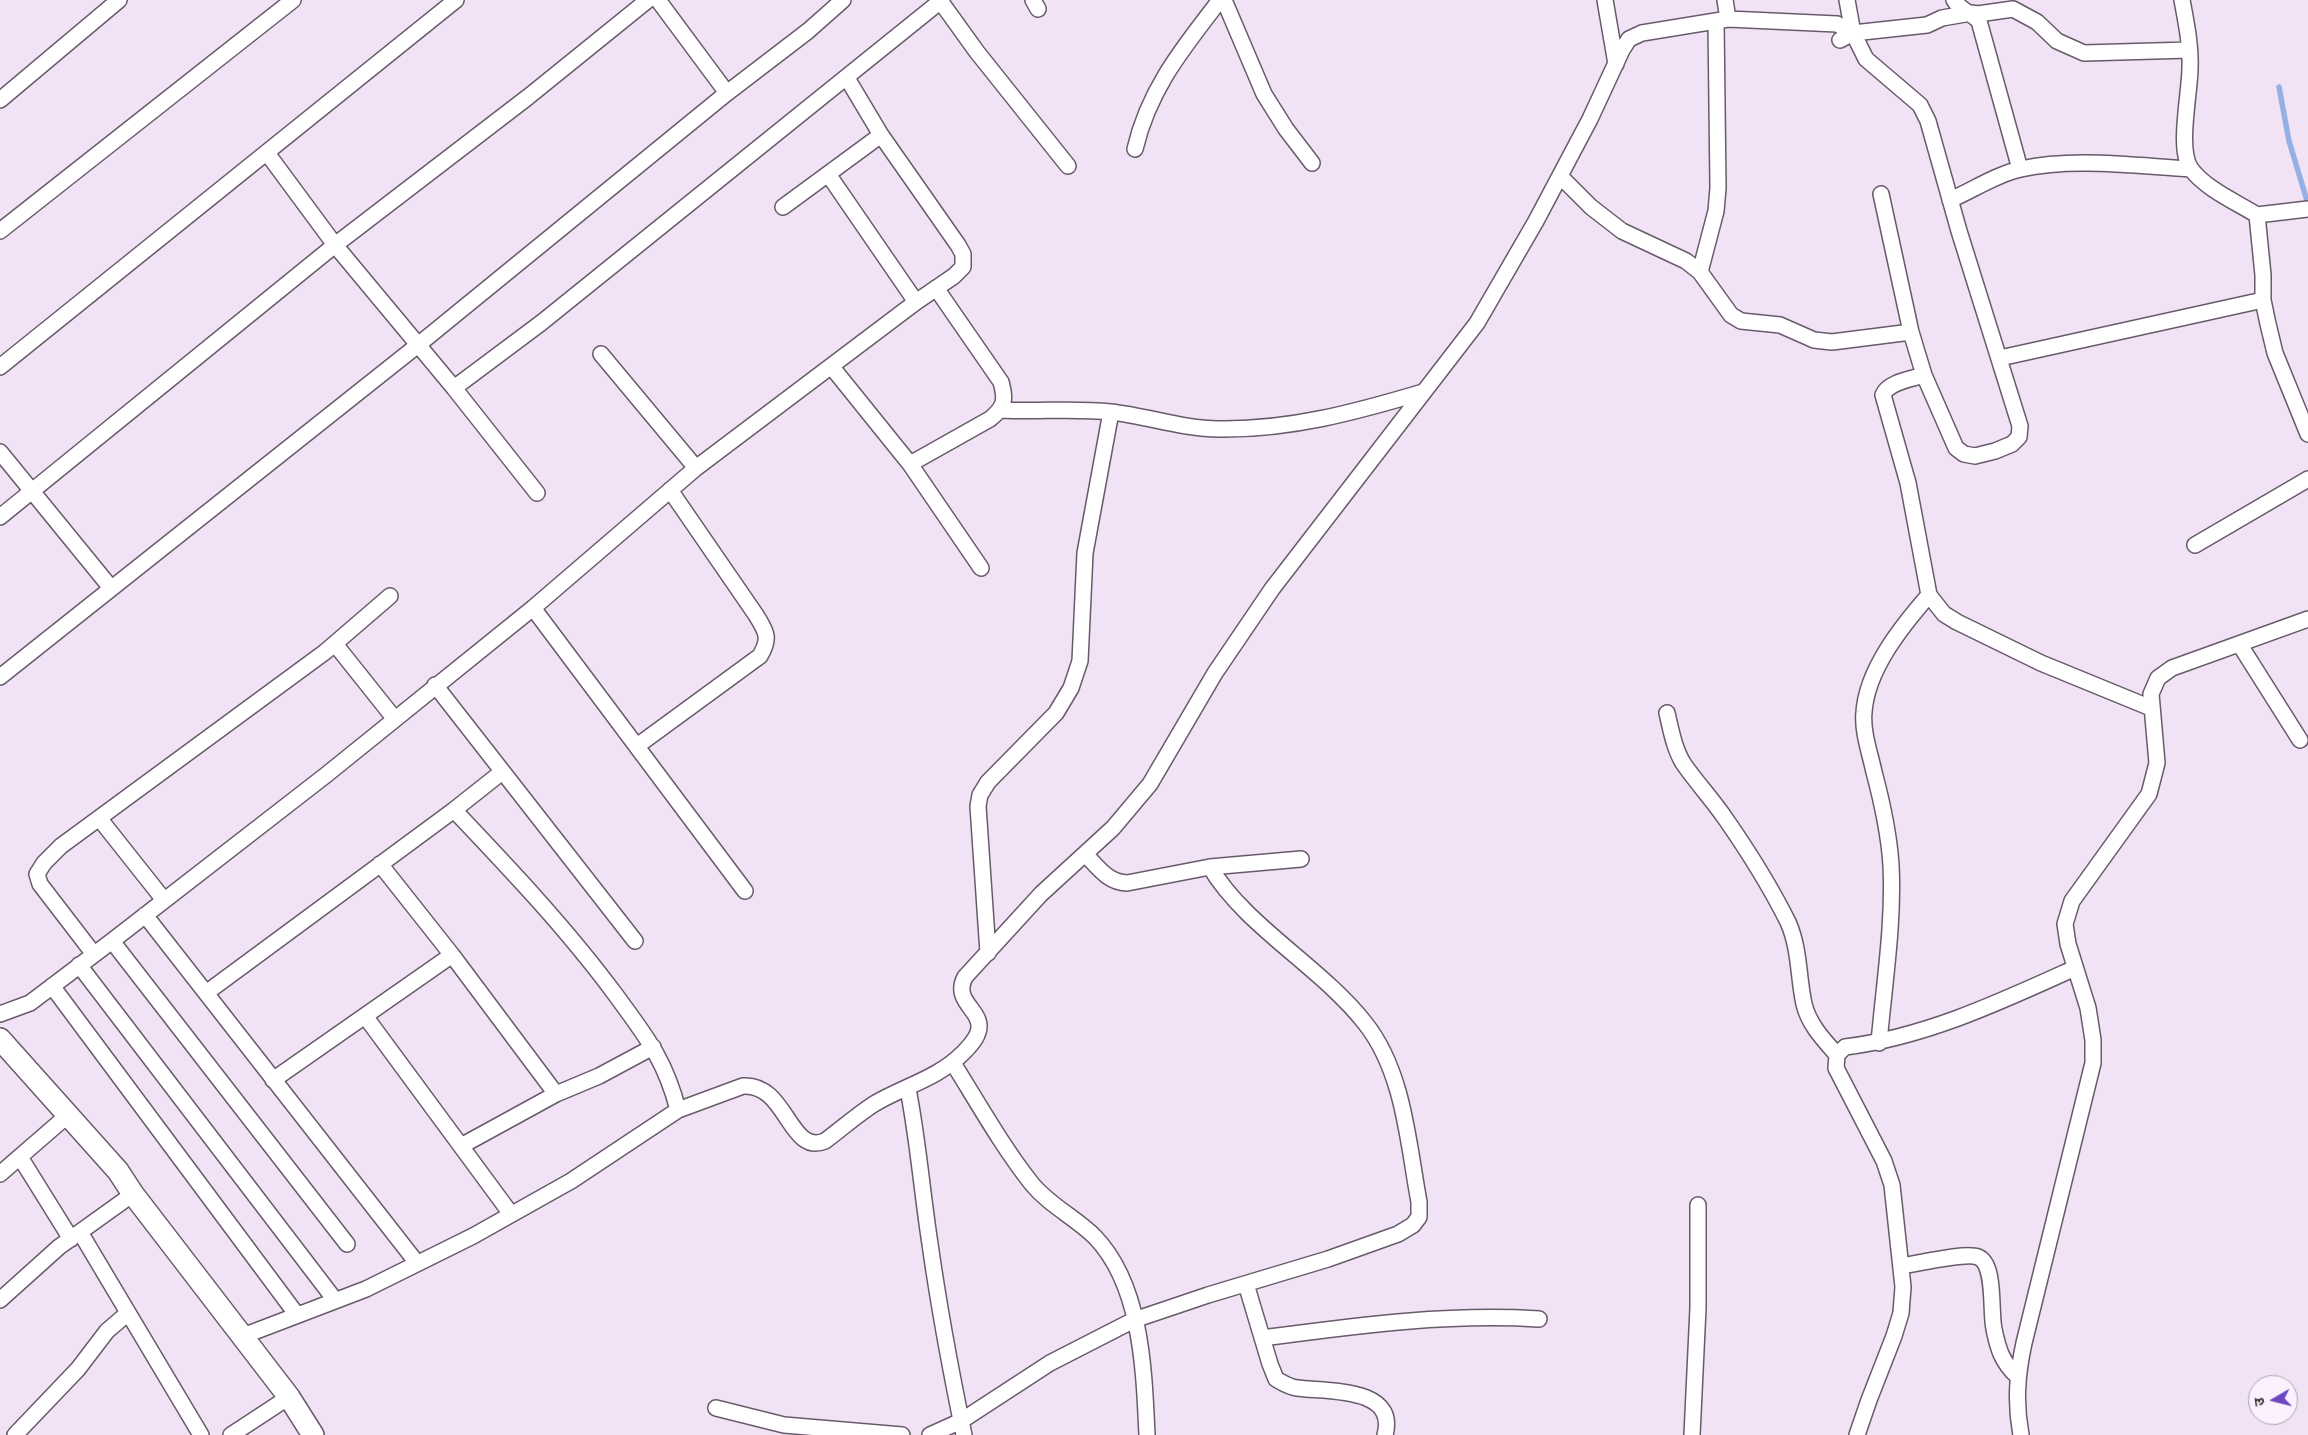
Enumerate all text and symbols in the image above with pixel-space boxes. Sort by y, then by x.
north arrow [2248,1375,2298,1425]
text: उ [2250,1397,2268,1407]

